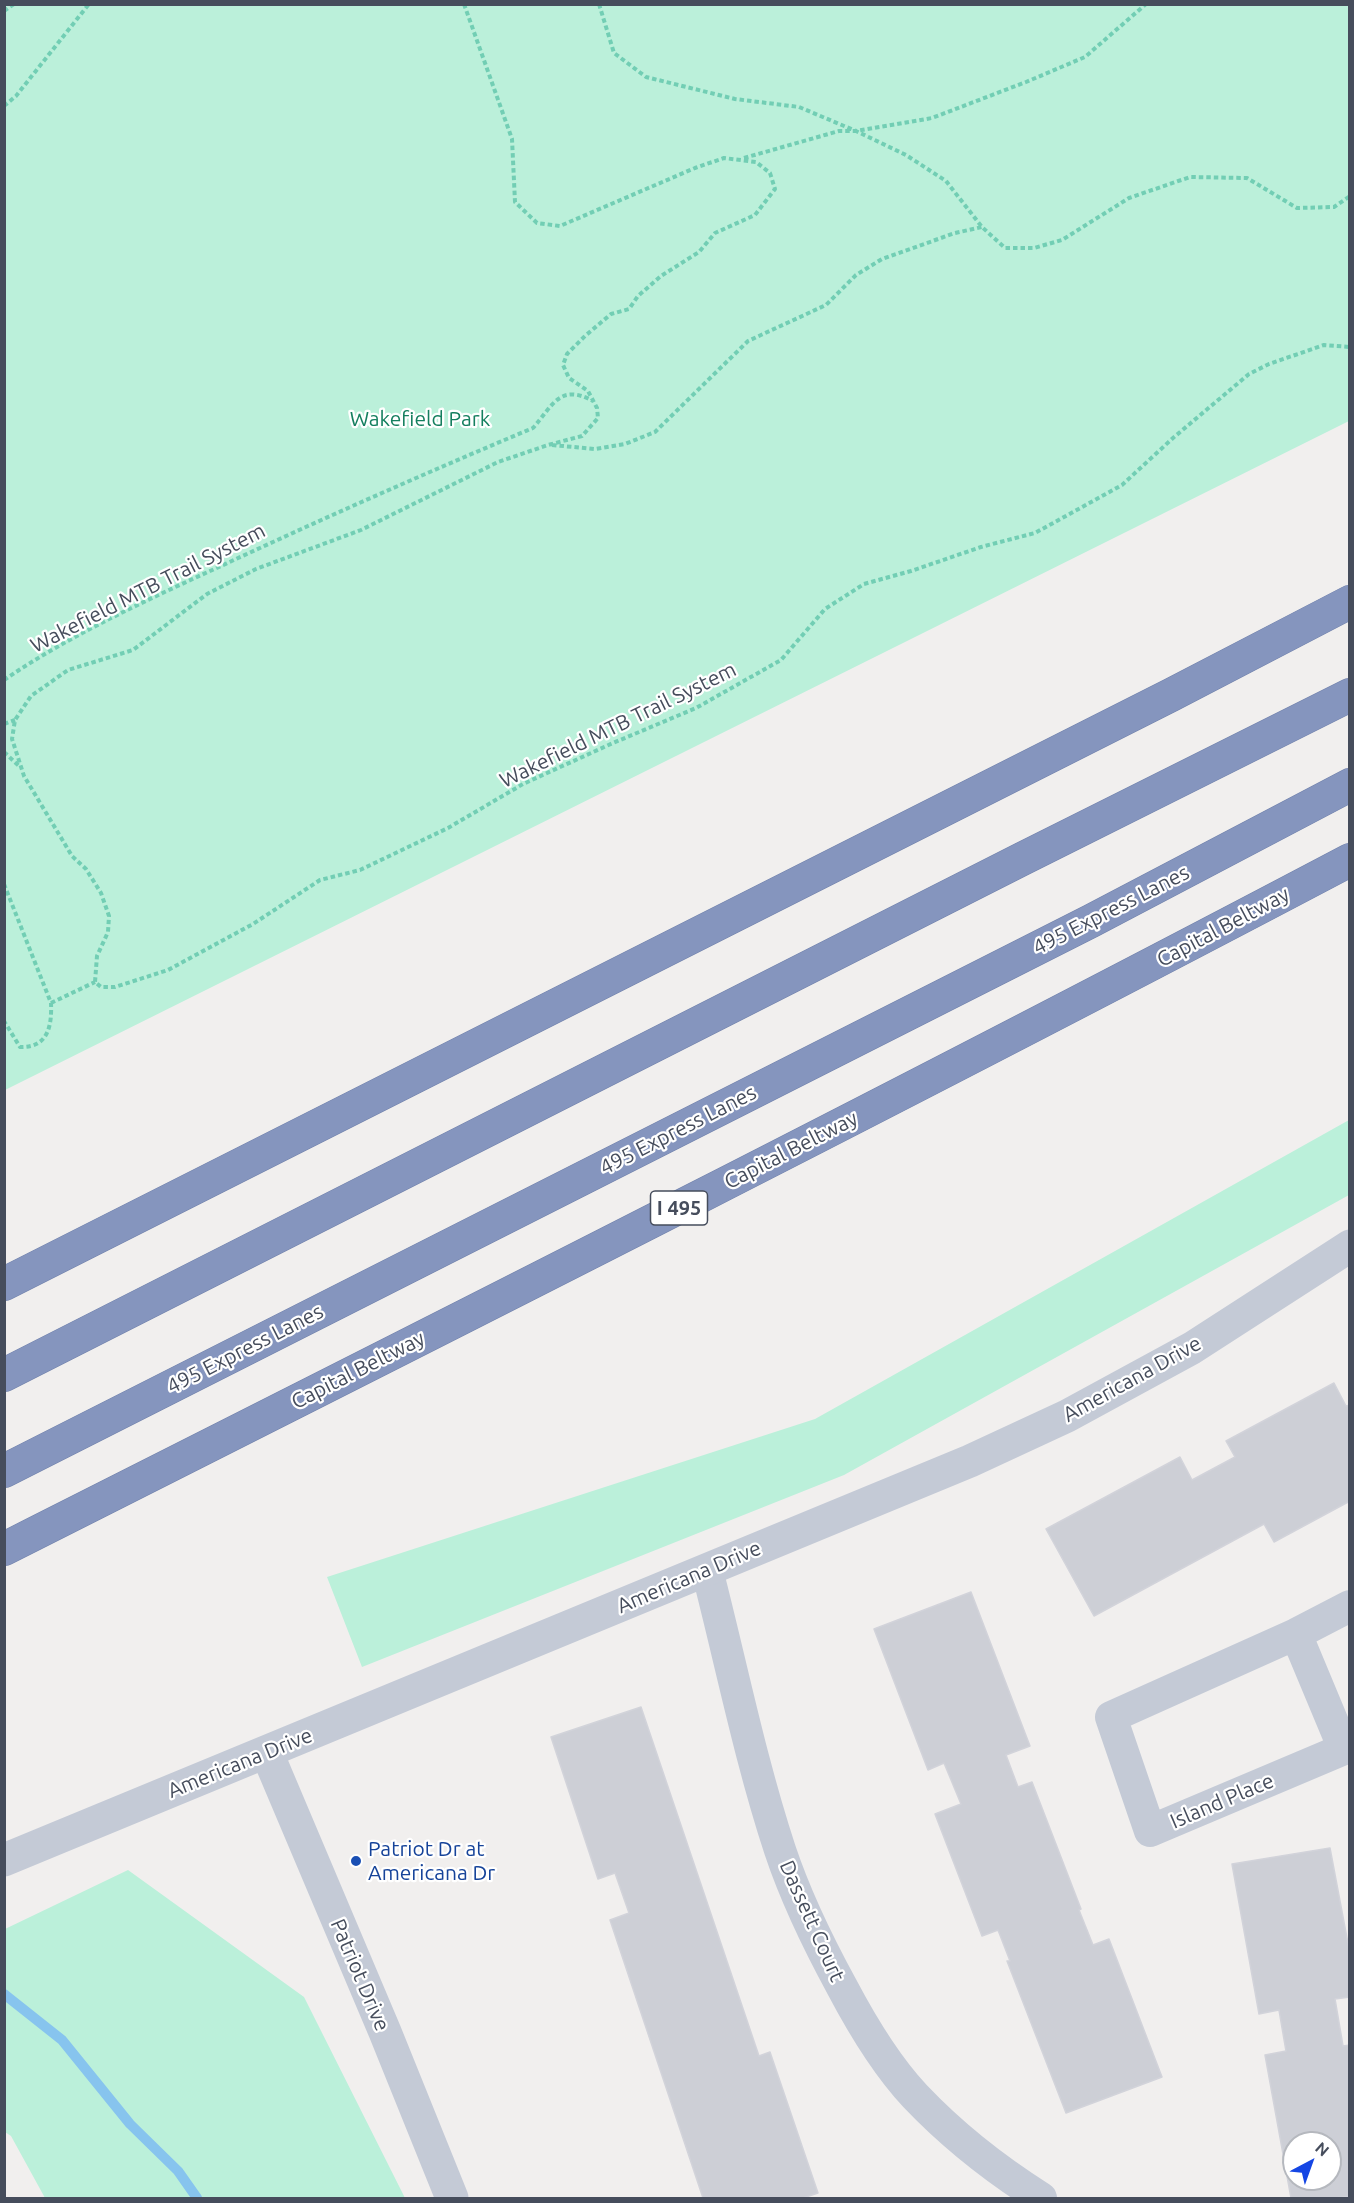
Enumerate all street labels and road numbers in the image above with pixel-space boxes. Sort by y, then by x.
street label: Wakefield MTB Trail System [26,518,270,658]
street label: Wakefield MTB Trail System [496,657,740,793]
street label: 495 Express Lanes [1029,860,1193,960]
street label: Capital Beltway [1153,882,1293,972]
street label: 495 Express Lanes [596,1080,760,1180]
street label: Capital Beltway [720,1106,862,1194]
road number: I 495 [650,1191,708,1225]
street label: 495 Express Lanes [163,1299,327,1399]
street label: Capital Beltway [287,1326,429,1414]
street label: Americana Drive [1058,1331,1206,1427]
street label: Americana Drive [613,1535,765,1619]
street label: Americana Drive [164,1722,316,1804]
street label: Island Place [1166,1768,1278,1834]
street label: Dassett Court [774,1856,850,1986]
street label: Patriot Drive [325,1915,395,2035]

